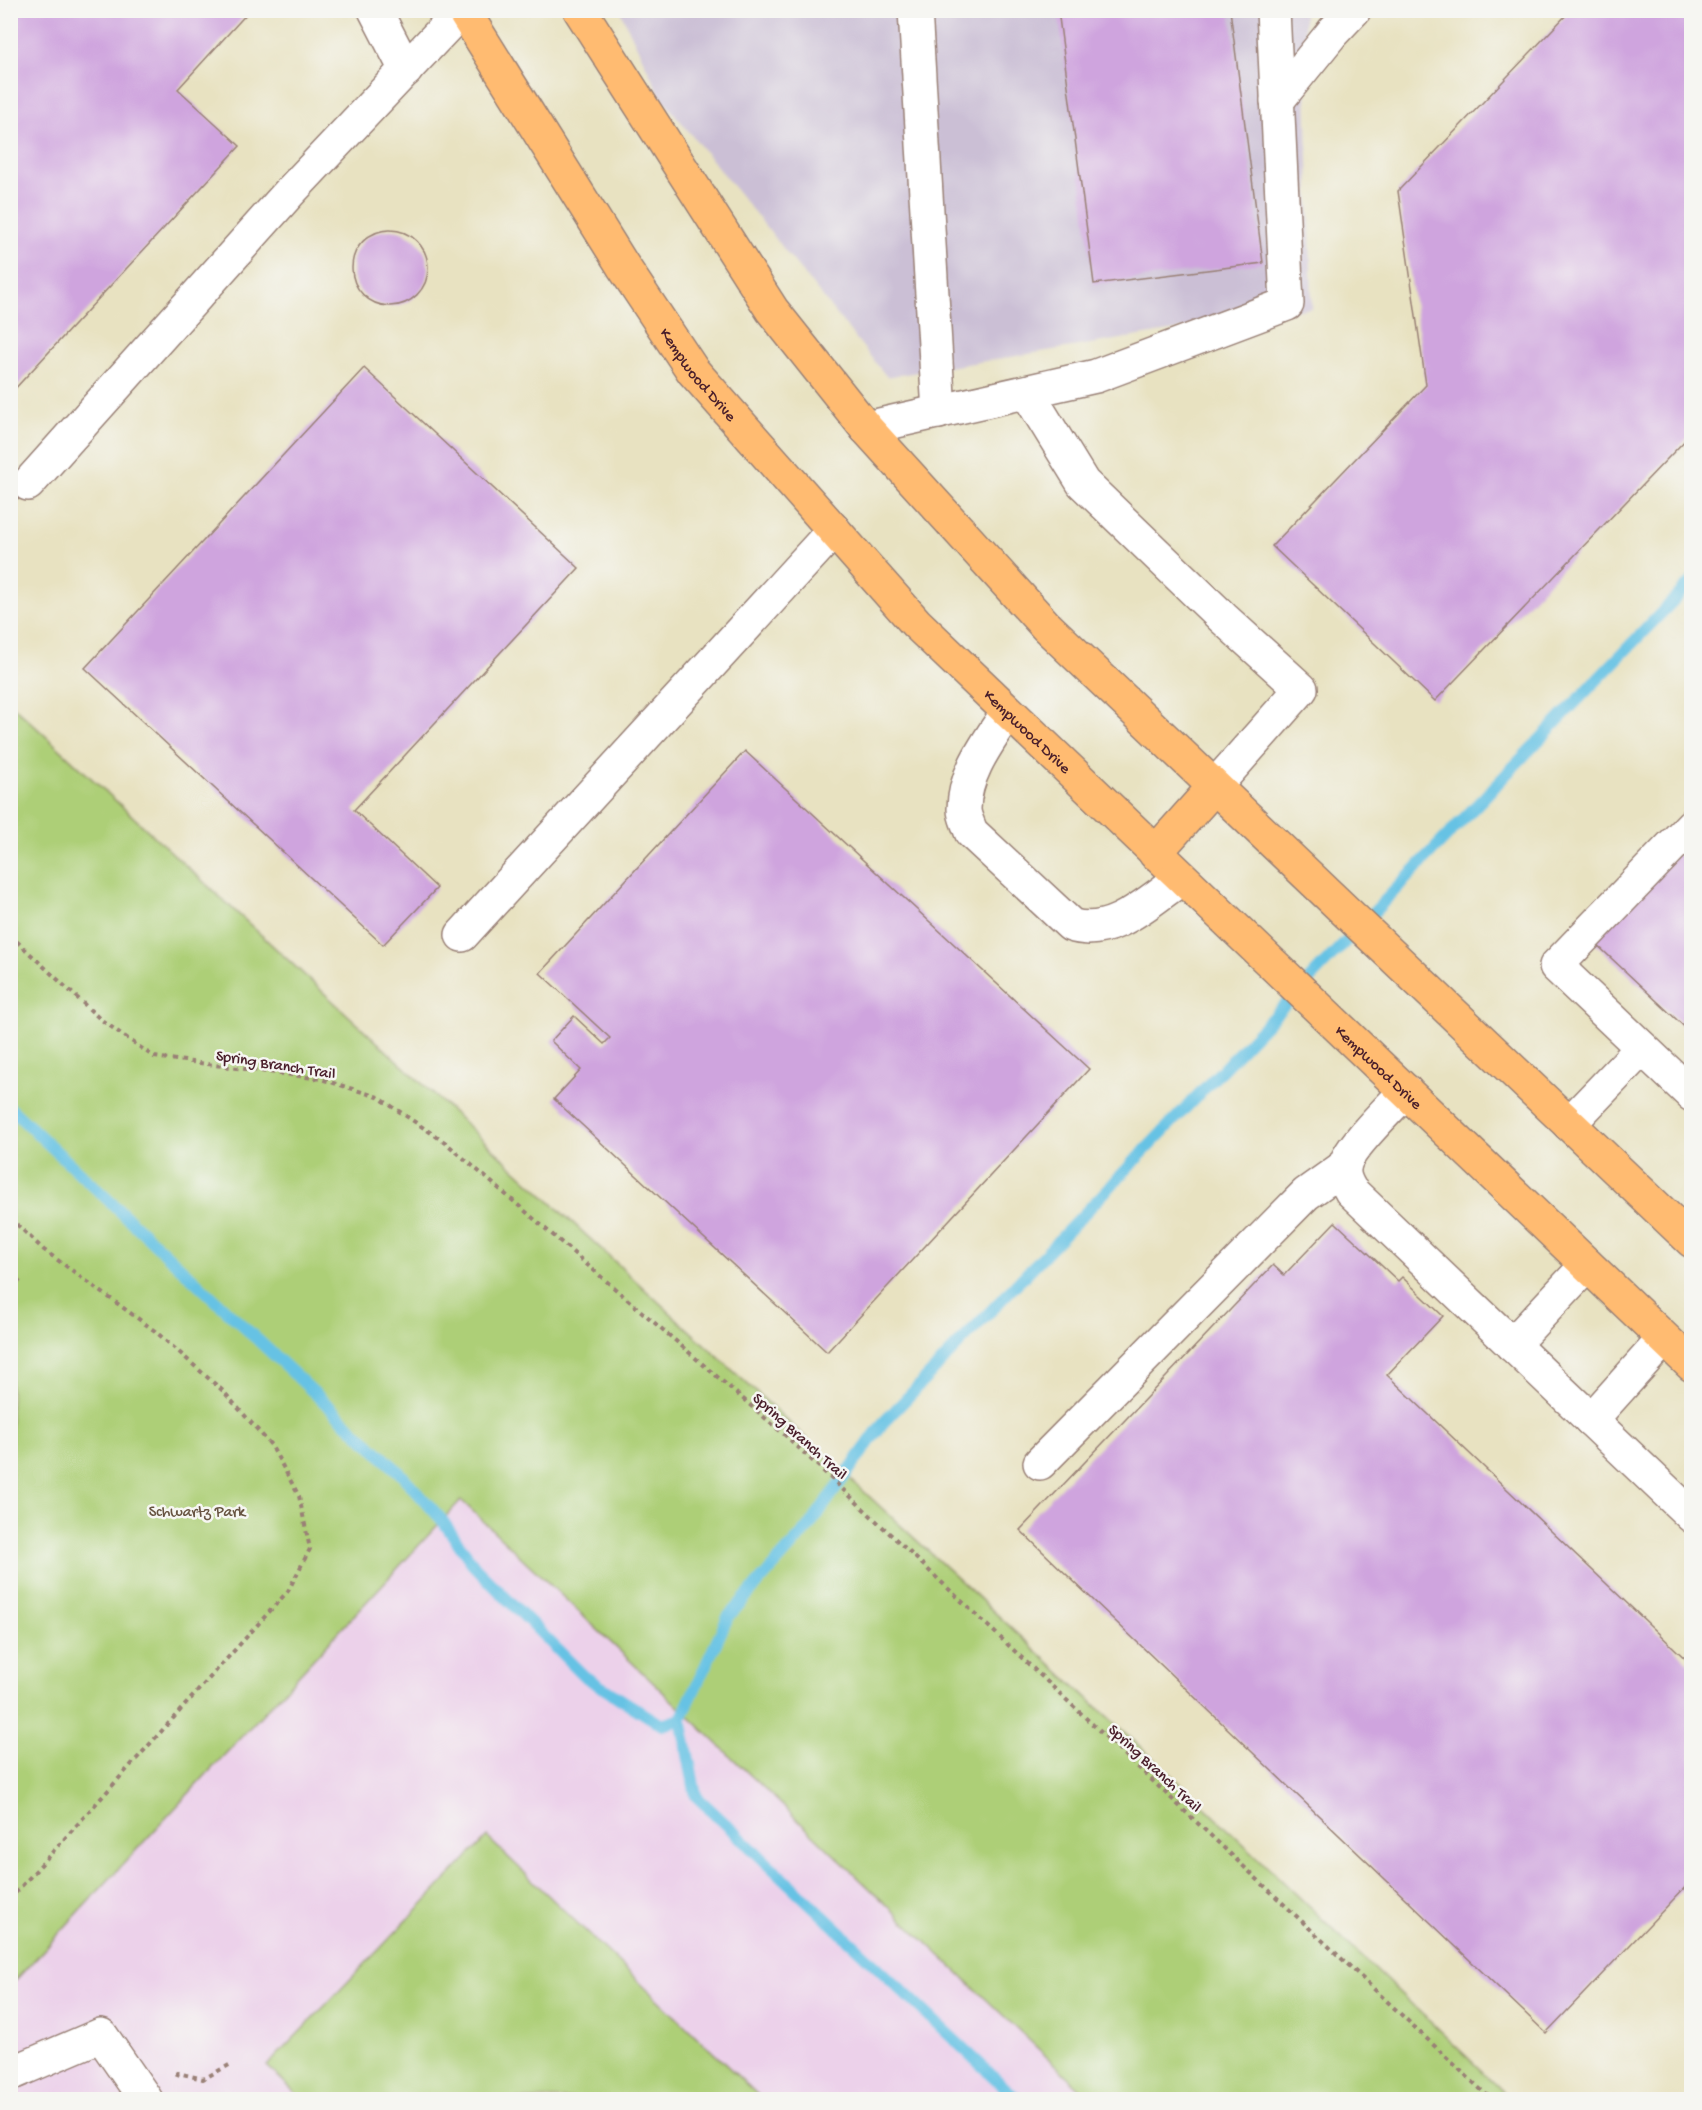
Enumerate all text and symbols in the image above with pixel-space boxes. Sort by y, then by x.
street label: Kempwood Drive [654,325,739,427]
street label: Kempwood Drive [978,687,1074,780]
street label: Kempwood Drive [1330,1023,1425,1115]
street label: Spring Branch Trail [214,1048,337,1085]
street label: Spring Branch Trail [747,1390,850,1485]
park label: Schwartz Park [149,1504,247,1523]
street label: Spring Branch Trail [1103,1721,1204,1818]

